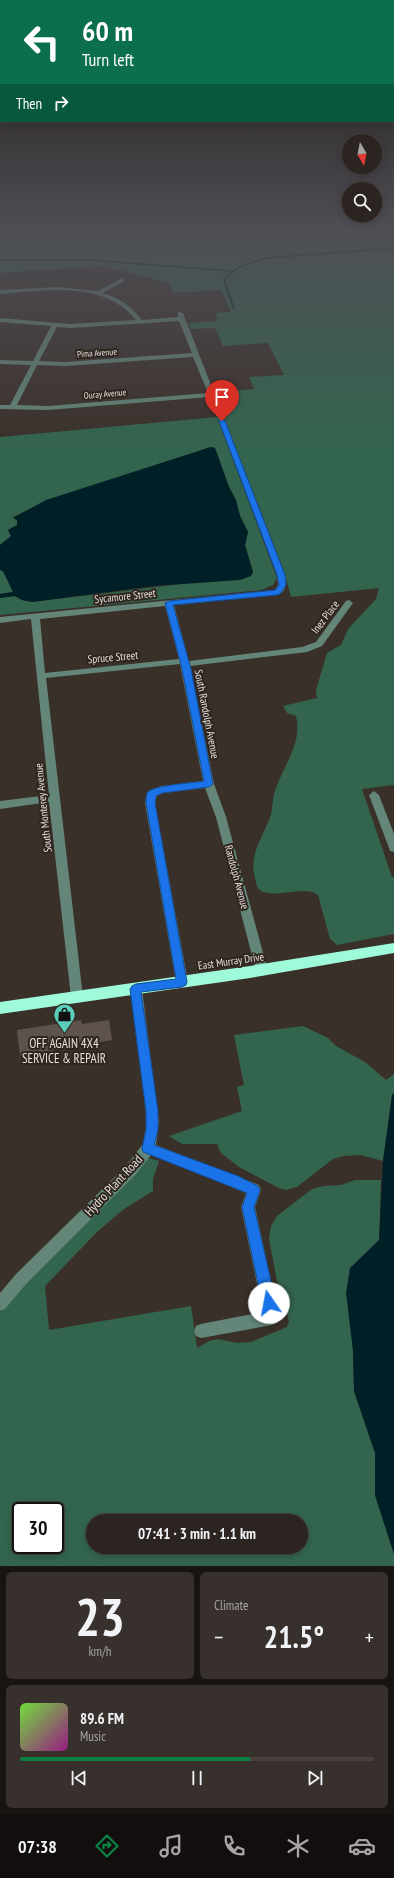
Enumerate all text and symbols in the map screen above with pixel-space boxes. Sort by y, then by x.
text: 60 m [82,12,133,49]
icon: left [16,16,68,68]
text: Turn left [82,48,134,71]
icon: right [50,92,72,114]
text: Then [16,94,42,113]
north arrow [342,134,382,174]
map controls [342,134,382,222]
button: search [342,182,382,222]
street label: Pima Avenue [77,346,118,359]
pin [205,380,239,421]
street label: Ouray Avenue [83,386,127,401]
icon: arrive [211,386,233,408]
street label: Sycamore Street [94,586,156,606]
street label: Inez Place [308,597,342,636]
street label: Spruce Street [87,648,139,666]
street label: South Randolph Avenue [191,668,223,760]
street label: South Monterey Avenue [31,762,55,853]
street label: Randolph Avenue [222,843,252,911]
street label: East Murray Drive [197,949,265,973]
shop icon: OFF AGAIN 4X4 SERVICE & REPAIR [51,1002,77,1035]
place label: OFF AGAIN 4X4 SERVICE & REPAIR [22,1035,106,1067]
street label: Hydro Plant Road [81,1151,146,1220]
position arrow [248,1282,290,1324]
speed limit sign: 30 [12,1502,64,1554]
text: 07:41 · 3 min · 1.1 km [138,1524,256,1543]
text: 23 [75,1583,125,1650]
text: Climate [214,1597,248,1614]
text: 21.5° [264,1617,324,1656]
text: − [214,1623,223,1651]
text: + [365,1623,374,1651]
text: km/h [88,1643,112,1660]
text: 89.6 FM [80,1709,124,1728]
text: Music [80,1728,106,1745]
icon: previous [68,1767,90,1789]
icon: pause [186,1767,208,1789]
icon: next [304,1767,326,1789]
icon: directions [93,1832,121,1860]
icon: music [157,1832,185,1860]
icon: phone [220,1832,248,1860]
icon: climate [284,1832,312,1860]
icon: car [348,1832,376,1860]
text: 07:38 [18,1835,57,1858]

